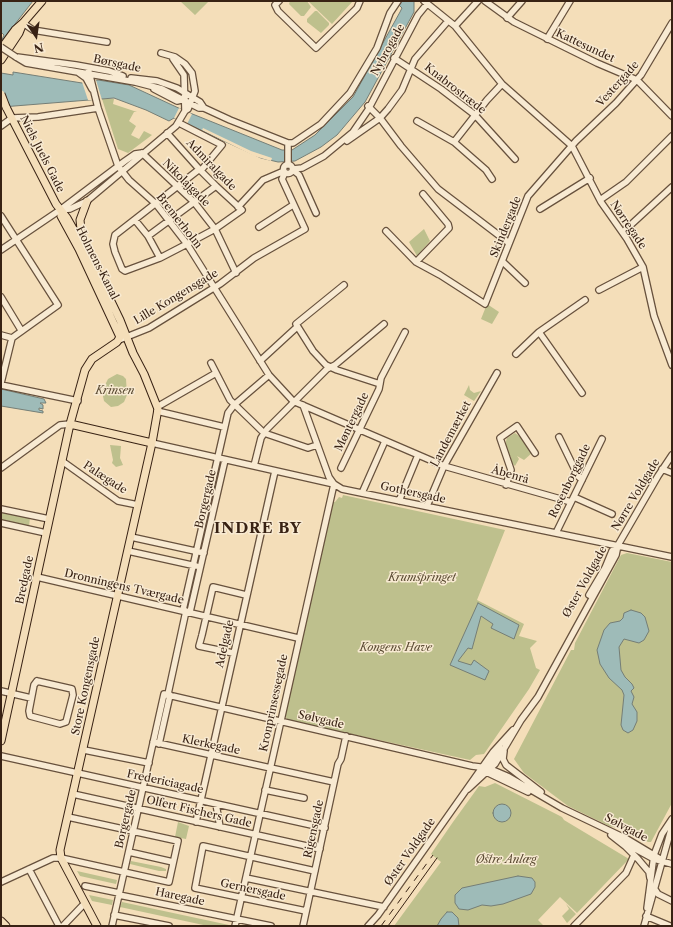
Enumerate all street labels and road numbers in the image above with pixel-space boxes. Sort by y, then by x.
street label: Nybrogade [368,22,408,78]
street label: Kattesundet [553,27,617,65]
street label: Børsgade [92,53,142,75]
street label: Vestergade [594,58,642,110]
street label: Knabrostræde [422,61,488,117]
street label: Niels Juels Gade [17,113,67,195]
street label: Admiralgade [183,137,239,193]
street label: Nikolajgade [160,157,212,209]
street label: Bremerholm [153,191,205,251]
street label: Skindergade [488,194,524,260]
street label: Nørregade [607,198,649,252]
street label: Holmens Kanal [73,224,121,302]
street label: Lille Kongensgade [131,267,221,327]
street label: Møntergade [332,390,372,454]
street label: Landemærket [428,399,474,469]
street label: Rosenborggade [546,442,594,520]
street label: Nørre Voldgade [609,456,663,534]
street label: Palægade [81,459,129,497]
street label: Åbenrå [490,463,530,487]
street label: Borgergade [193,468,219,530]
street label: Gothersgade [379,480,447,506]
street label: Øster Voldgade [560,544,610,620]
street label: Bredgade [13,554,37,606]
street label: Dronningens Tværgade [63,567,185,607]
street label: Adelgade [213,619,237,669]
street label: Store Kongensgade [69,635,103,737]
street label: Kronprinsessegade [257,653,291,753]
street label: Sølvgade [297,708,345,732]
street label: Klerkegade [181,732,241,758]
street label: Fredericiagade [126,767,204,797]
street label: Borgergade [113,788,139,850]
street label: Olfert Fischers Gade [145,793,253,831]
street label: Rigensgade [301,799,327,859]
street label: Sølvgade [602,811,650,845]
street label: Øster Voldgade [382,816,438,888]
street label: Gernersgade [219,877,287,903]
street label: Haregade [154,885,206,909]

